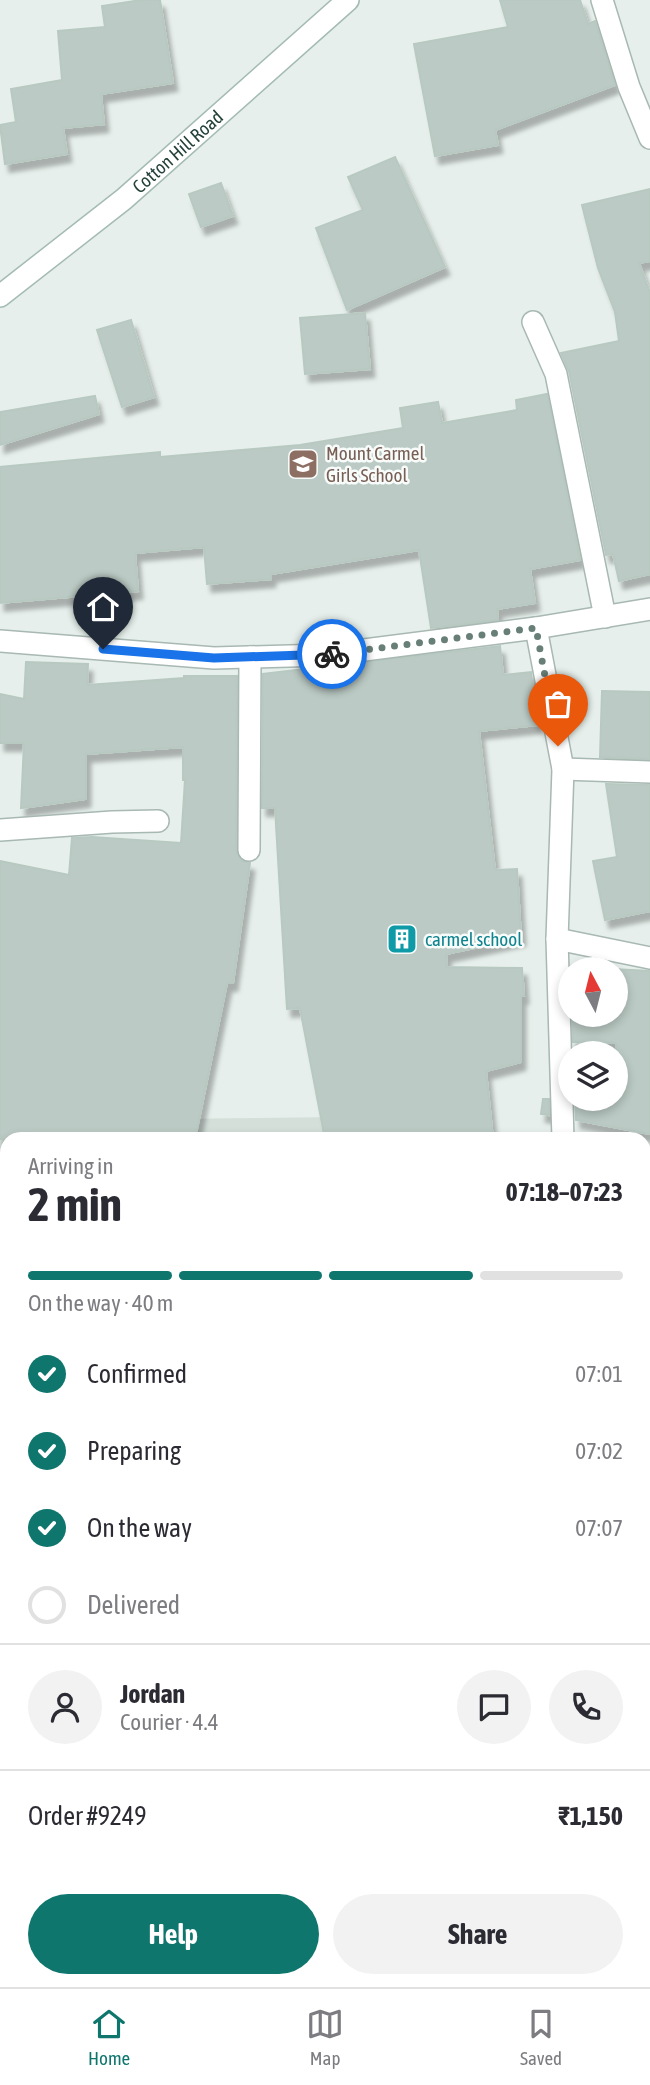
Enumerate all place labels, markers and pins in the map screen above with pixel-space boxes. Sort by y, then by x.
place label: Mount Carmel Girls School [326,442,424,486]
school or university icon: Mount Carmel Girls School [286,447,320,481]
pin [73,577,133,649]
pin [528,674,588,746]
building icon: carmel school [385,922,419,956]
place label: carmel school [425,928,522,950]

